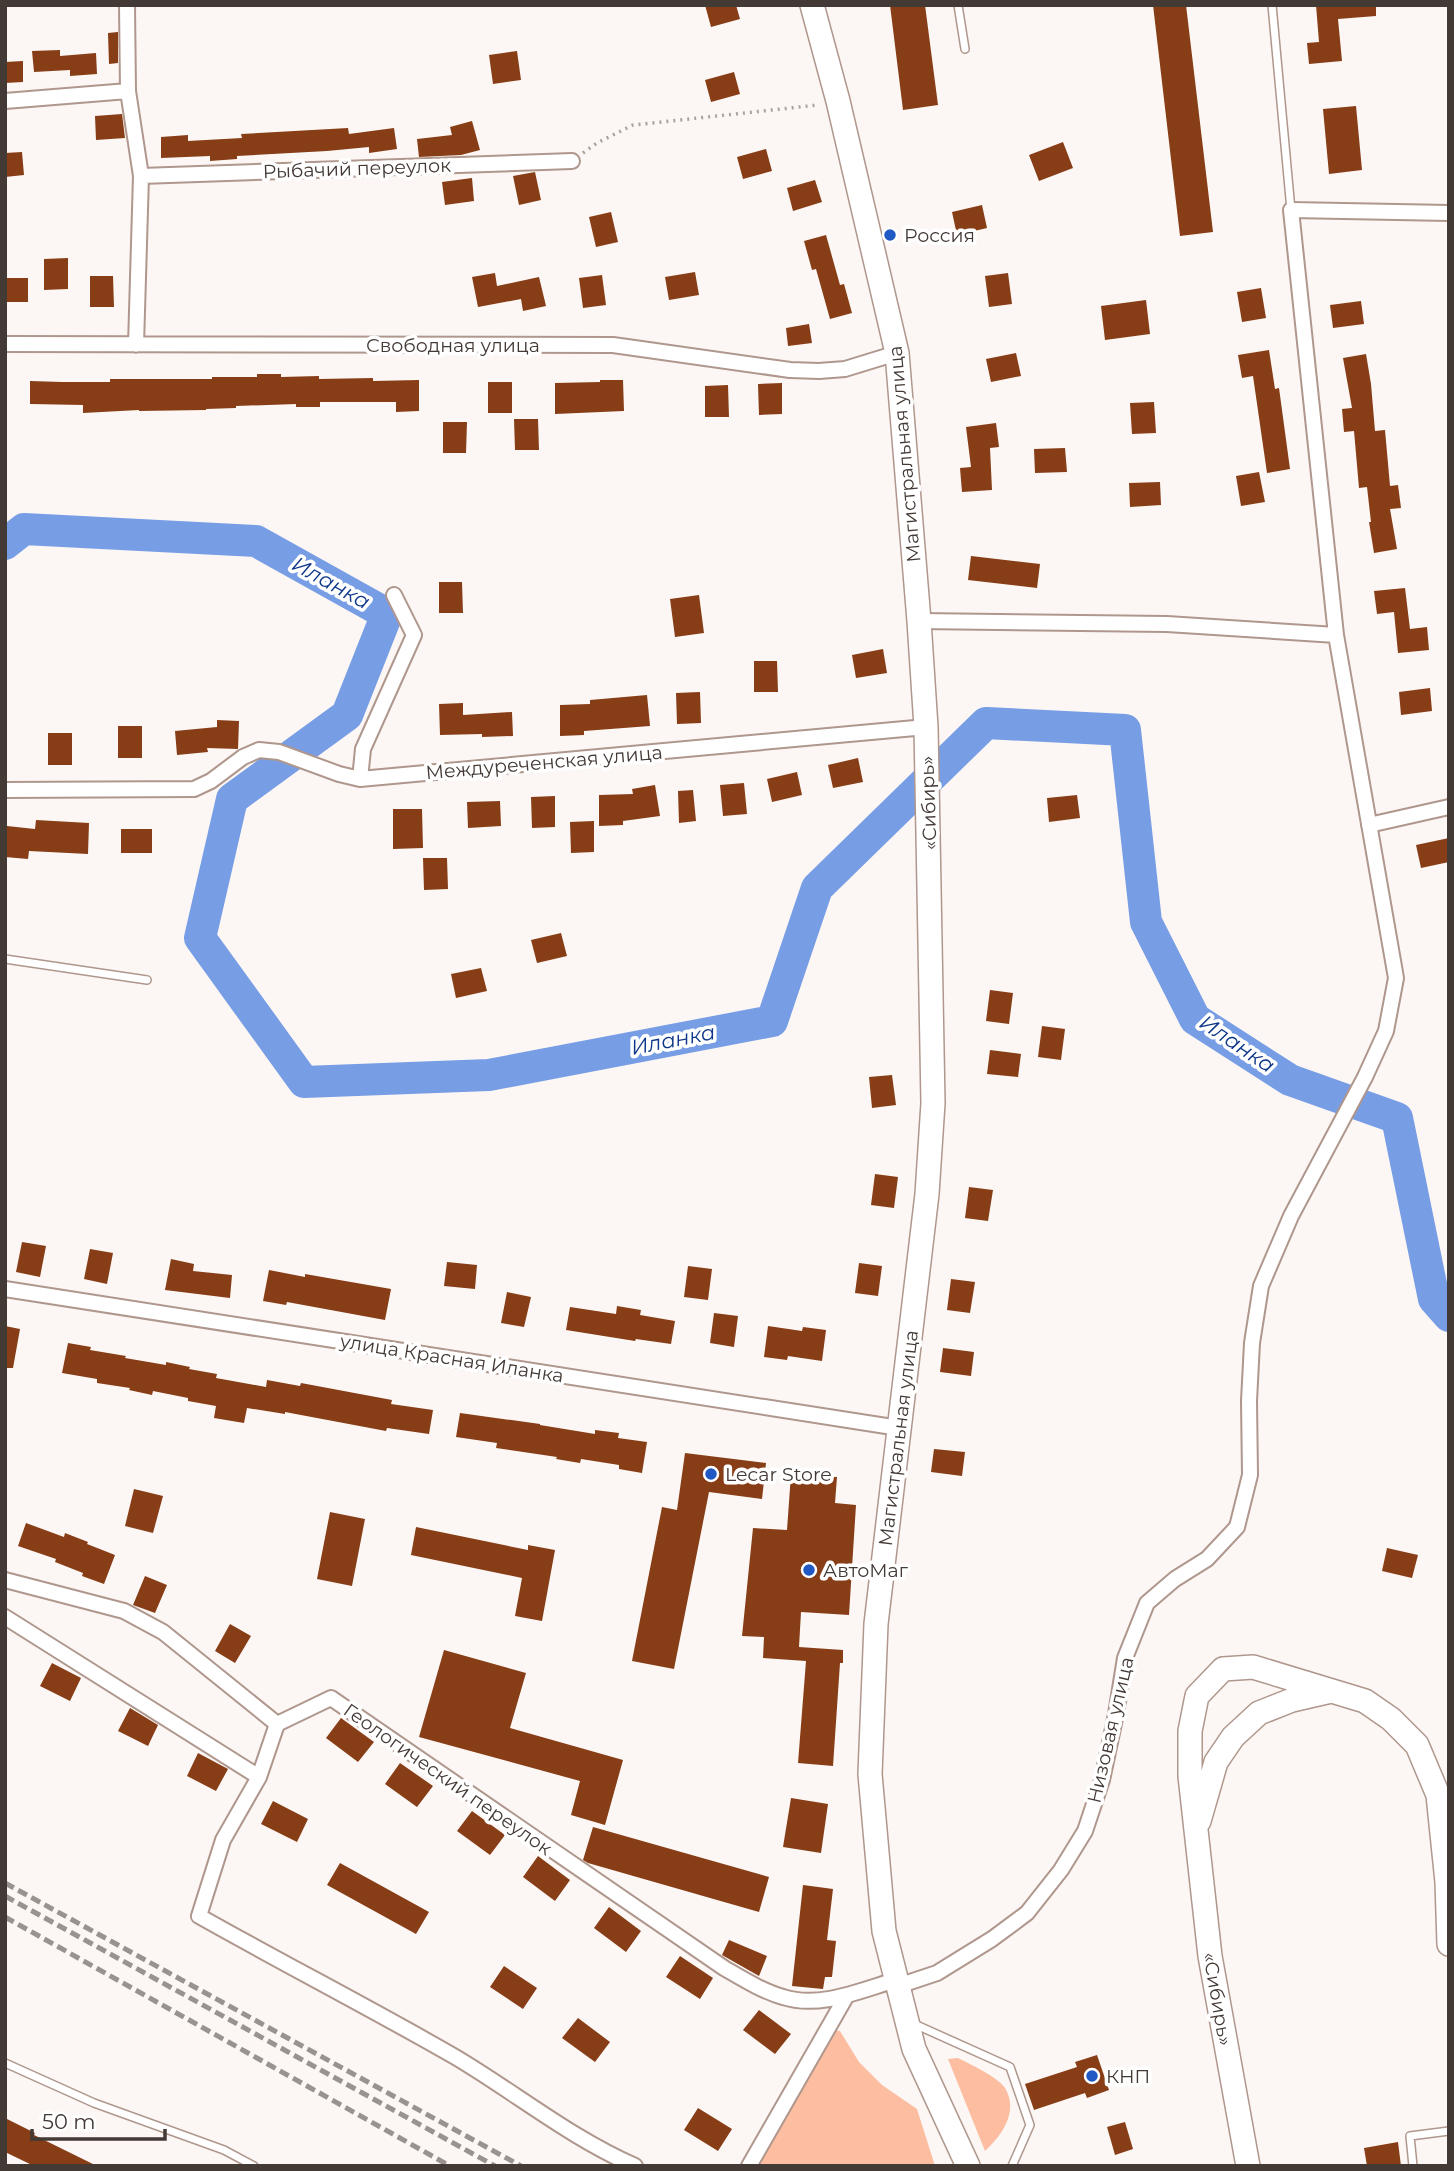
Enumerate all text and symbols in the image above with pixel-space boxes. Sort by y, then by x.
street label: Рыбачий переулок [262,154,452,183]
place label: Россия [904,224,975,247]
marker: Россия [882,227,898,243]
street label: Свободная улица [366,334,540,357]
street label: Магистральная улица [884,345,925,563]
water label: Иланка [288,551,375,614]
street label: Междуреченская улица [425,741,663,784]
street label: «Сибирь» [915,756,942,850]
water label: Иланка [1195,1009,1280,1078]
water label: Иланка [629,1019,717,1060]
street label: улица Красная Иланка [337,1329,565,1388]
street label: Магистральная улица [874,1329,923,1547]
place label: Lecar Store [725,1463,832,1486]
marker: Lecar Store [703,1466,719,1482]
place label: АвтоМаг [823,1559,908,1582]
marker: АвтоМаг [801,1562,817,1578]
street label: Низовая улица [1082,1655,1138,1805]
street label: Геологический переулок [339,1699,556,1860]
street label: «Сибирь» [1198,1951,1237,2047]
place label: КНП [1106,2065,1150,2088]
marker: КНП [1084,2068,1100,2084]
scale bar [32,2098,164,2142]
text: 50 m [42,2109,96,2134]

